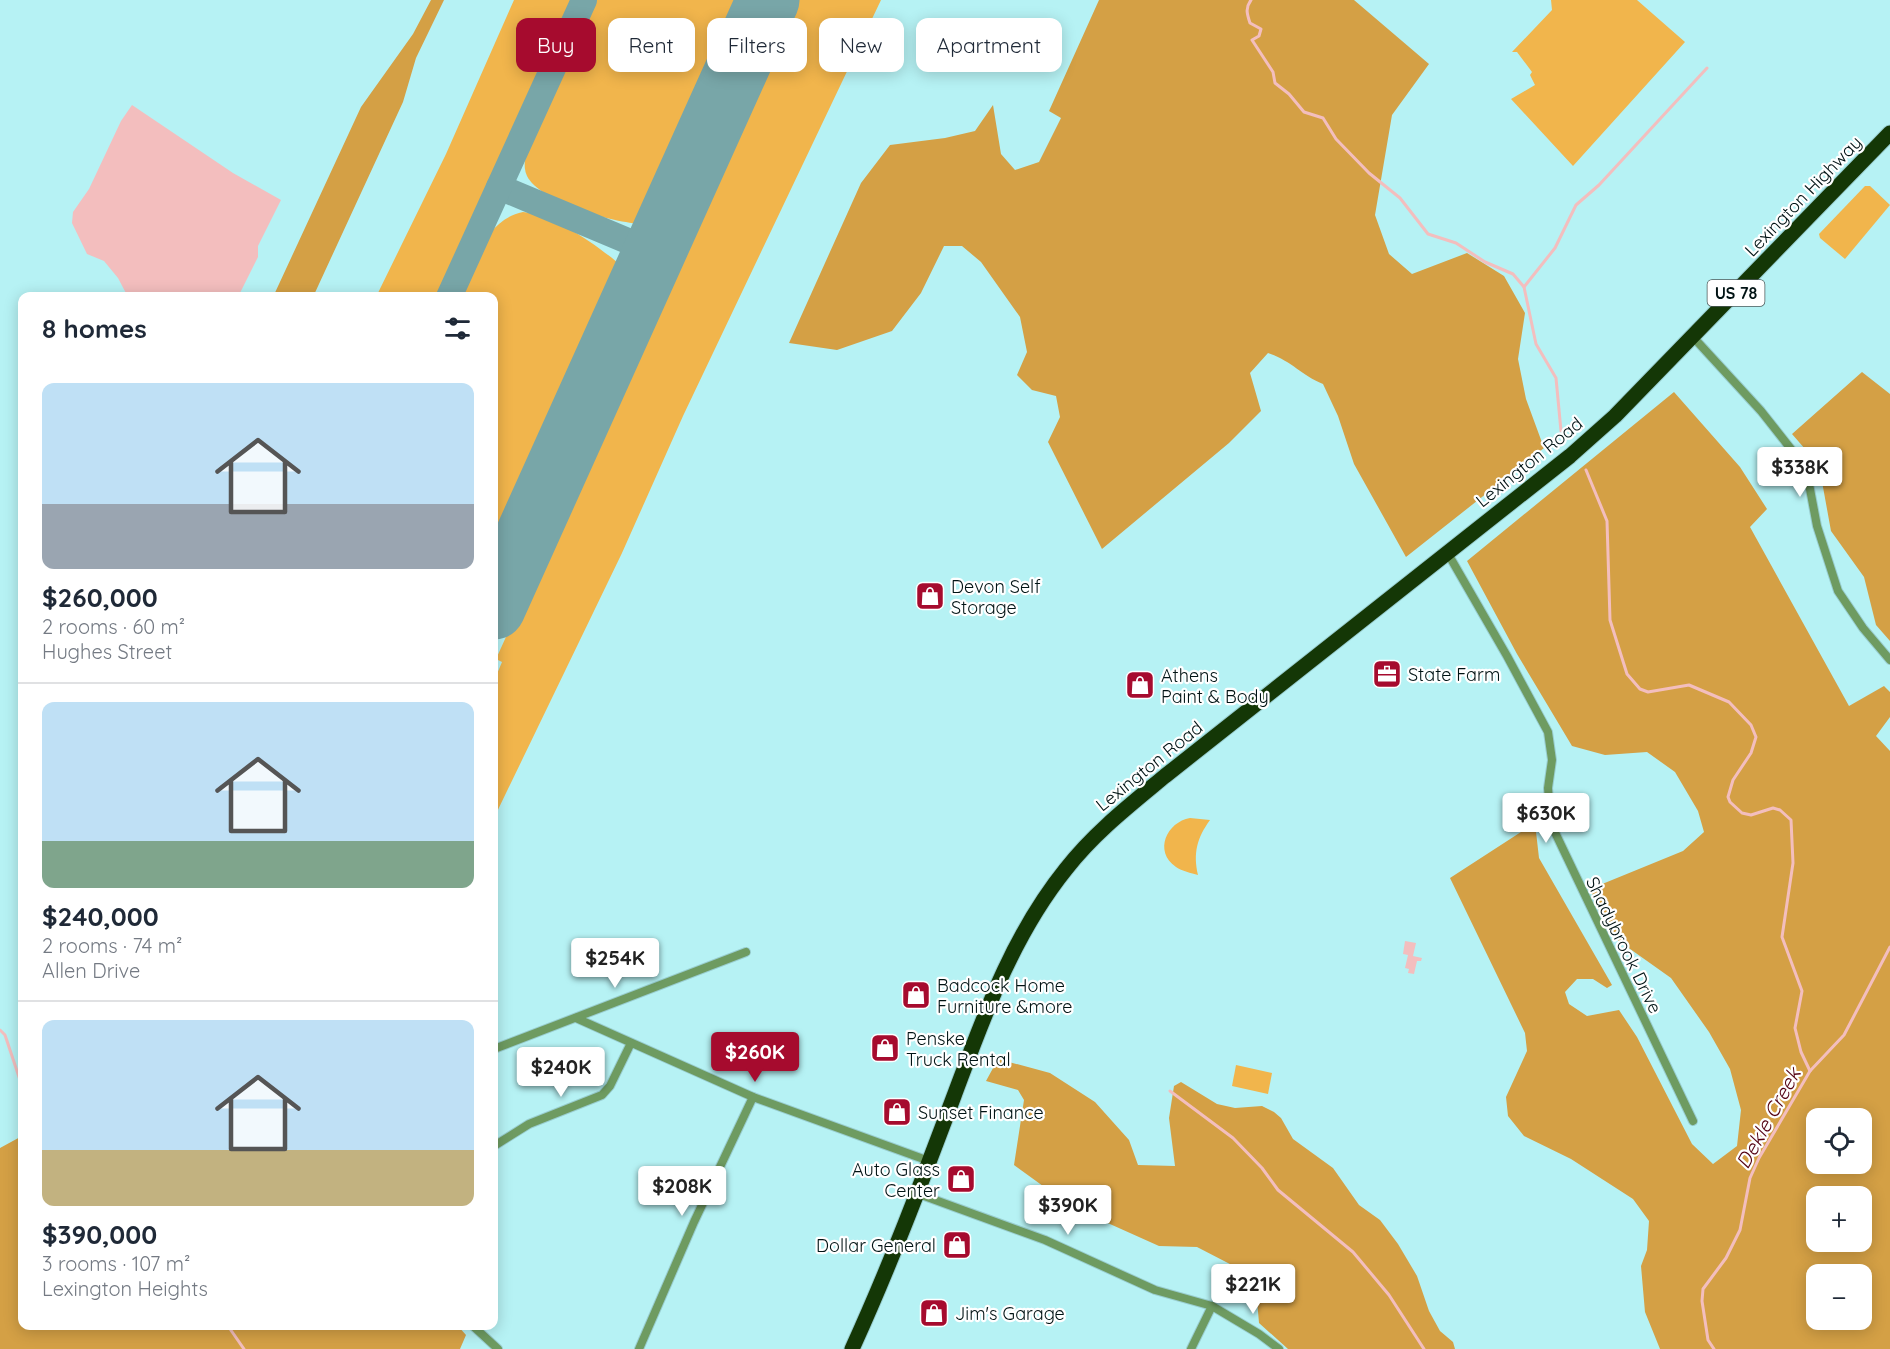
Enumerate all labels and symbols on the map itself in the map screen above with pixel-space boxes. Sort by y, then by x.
street label: Lexington Highway [1739,131,1867,261]
road number: US 78 [1708,280,1764,306]
street label: Lexington Road [1471,412,1587,512]
pin: $338K [1758,447,1842,498]
place label: Devon Self Storage [951,575,1041,619]
shop icon: Devon Self Storage [914,580,946,612]
office icon: State Farm [1371,658,1403,690]
place label: State Farm [1408,663,1500,686]
place label: Athens Paint & Body [1161,664,1269,708]
shop icon: Athens Paint & Body [1124,669,1156,701]
street label: Lexington Road [1091,716,1207,816]
pin: $630K [1504,793,1588,844]
street label: Shadybrook Drive [1581,873,1667,1017]
pin: $254K [573,938,657,989]
place label: Badcock Home Furniture &more [937,974,1073,1018]
shop icon: Badcock Home Furniture &more [900,979,932,1011]
place label: Penske Truck Rental [906,1027,1011,1071]
pin: $260K [713,1032,797,1083]
shop icon: Penske Truck Rental [869,1032,901,1064]
pin: $240K [519,1047,603,1098]
water label: Dekle Creek [1730,1061,1807,1173]
shop icon: Sunset Finance [881,1096,913,1128]
place label: Sunset Finance [918,1101,1044,1124]
place label: Auto Glass Center [852,1158,940,1202]
shop icon: Auto Glass Center [945,1163,977,1195]
pin: $208K [640,1166,724,1217]
pin: $390K [1026,1185,1110,1236]
shop icon: Dollar General [941,1229,973,1261]
place label: Dollar General [816,1234,936,1257]
pin: $221K [1211,1264,1295,1315]
shop icon: Jim's Garage [918,1297,950,1329]
place label: Jim's Garage [955,1302,1065,1325]

